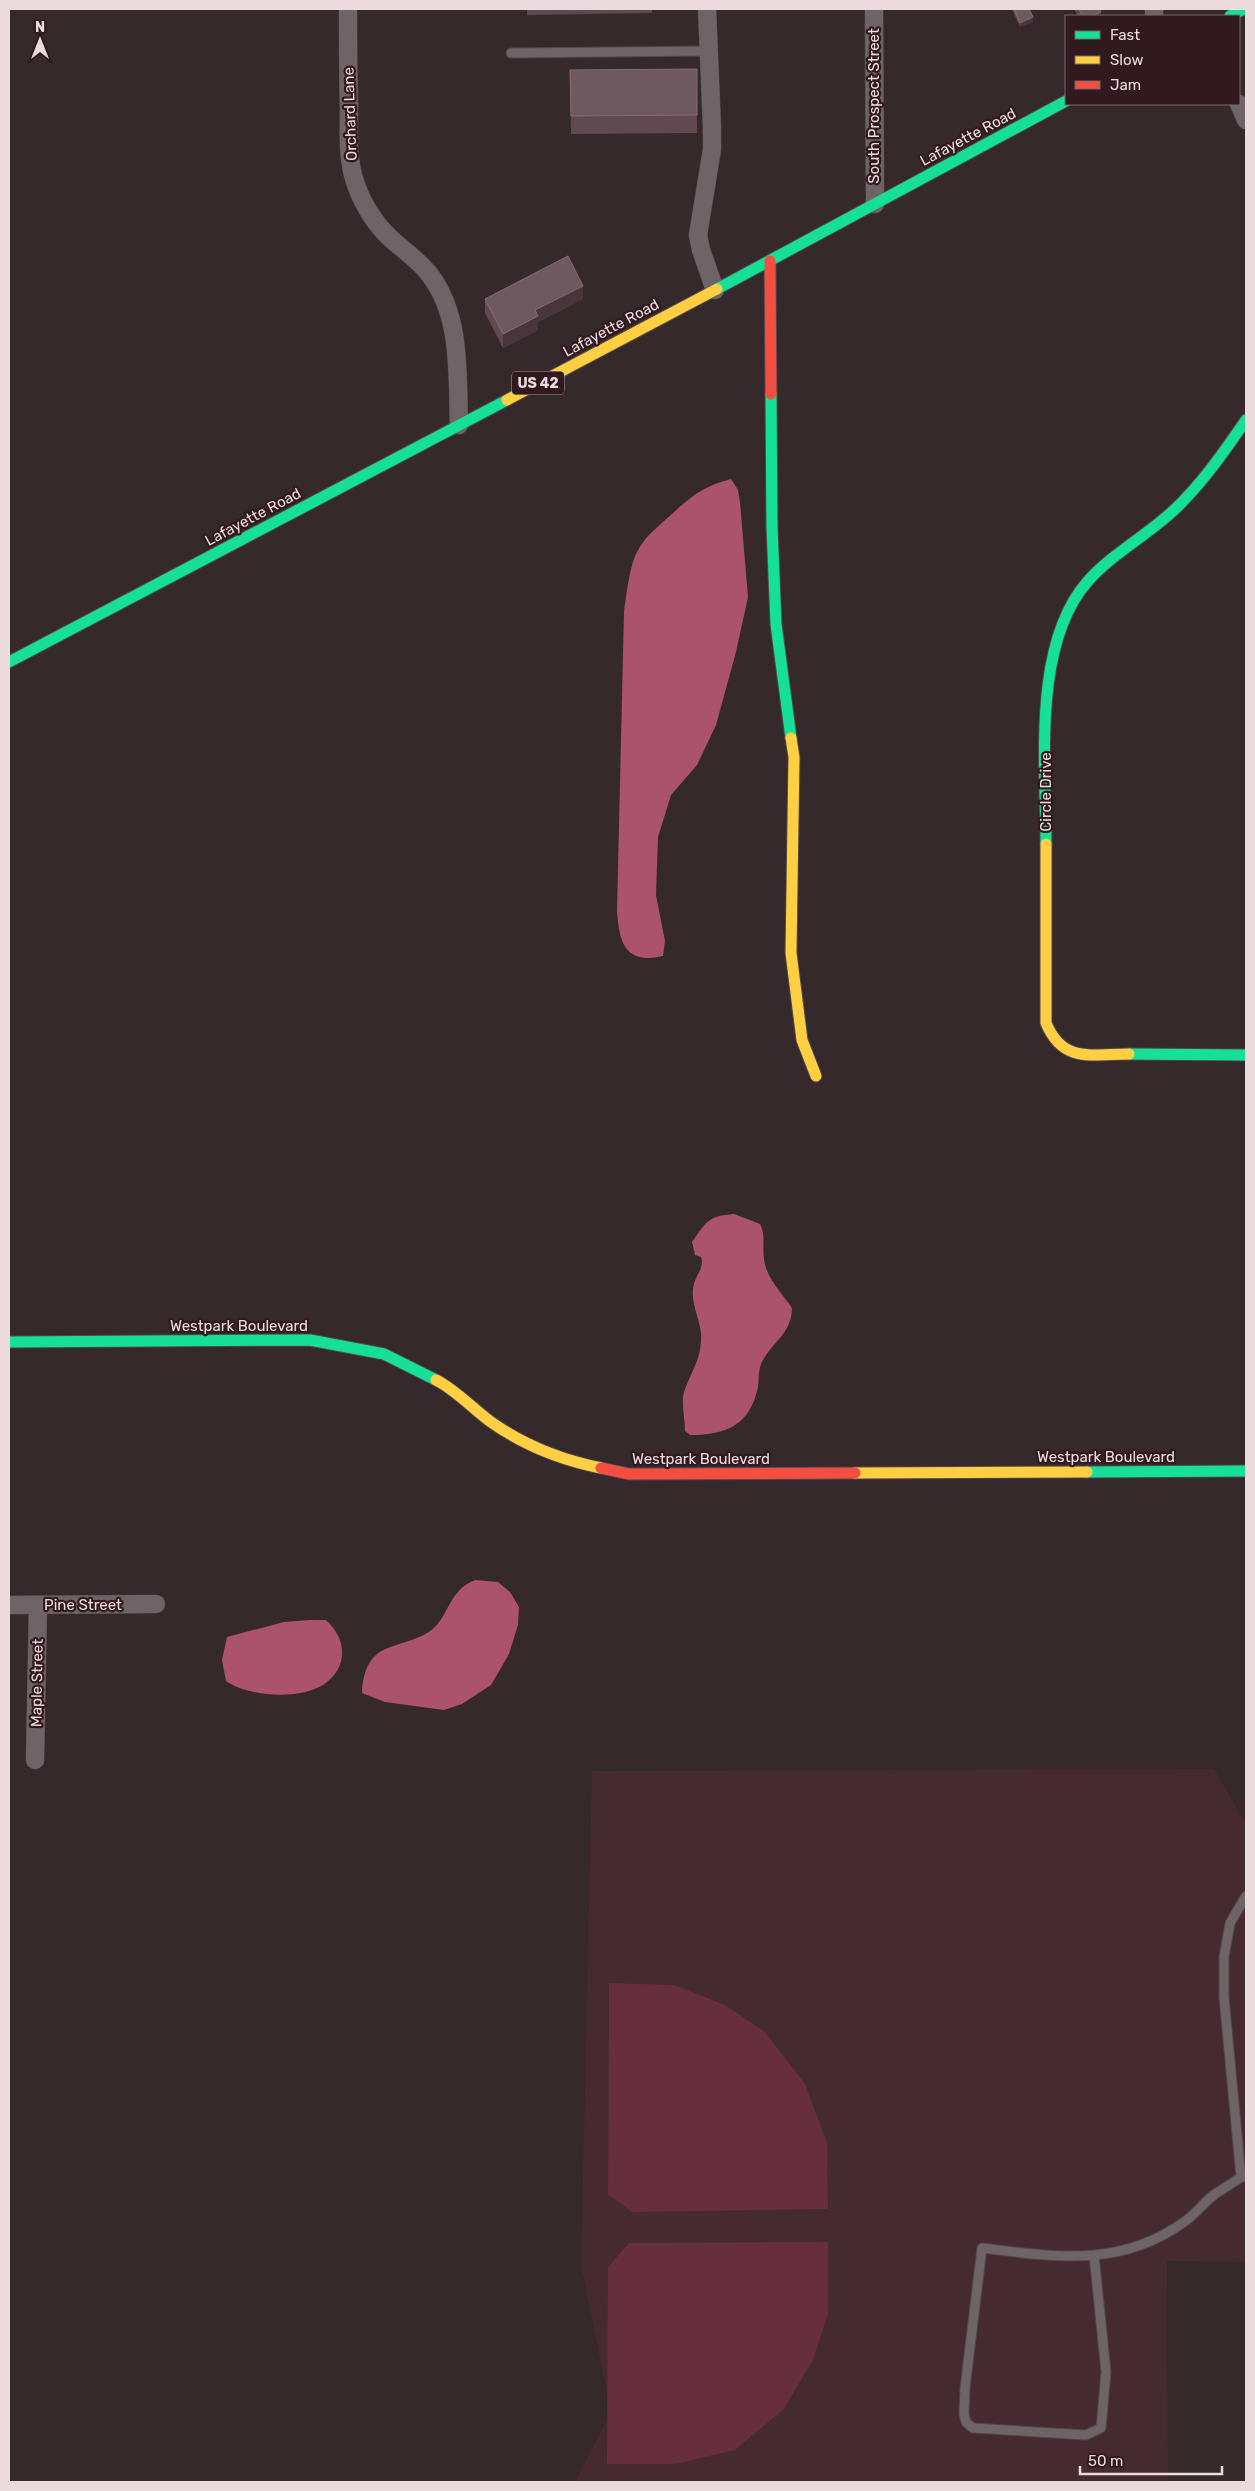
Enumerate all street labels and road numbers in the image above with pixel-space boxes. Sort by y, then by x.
street label: South Prospect Street [865,28,883,184]
street label: Orchard Lane [339,67,361,161]
street label: Lafayette Road [917,104,1019,170]
street label: Lafayette Road [560,295,662,361]
road number: US 42 [512,372,564,394]
street label: Lafayette Road [202,484,304,550]
street label: Circle Drive [1037,752,1055,832]
street label: Westpark Boulevard [170,1317,308,1335]
street label: Westpark Boulevard [1037,1448,1175,1466]
street label: Westpark Boulevard [632,1450,770,1468]
street label: Pine Street [44,1596,122,1614]
street label: Maple Street [27,1639,47,1727]

